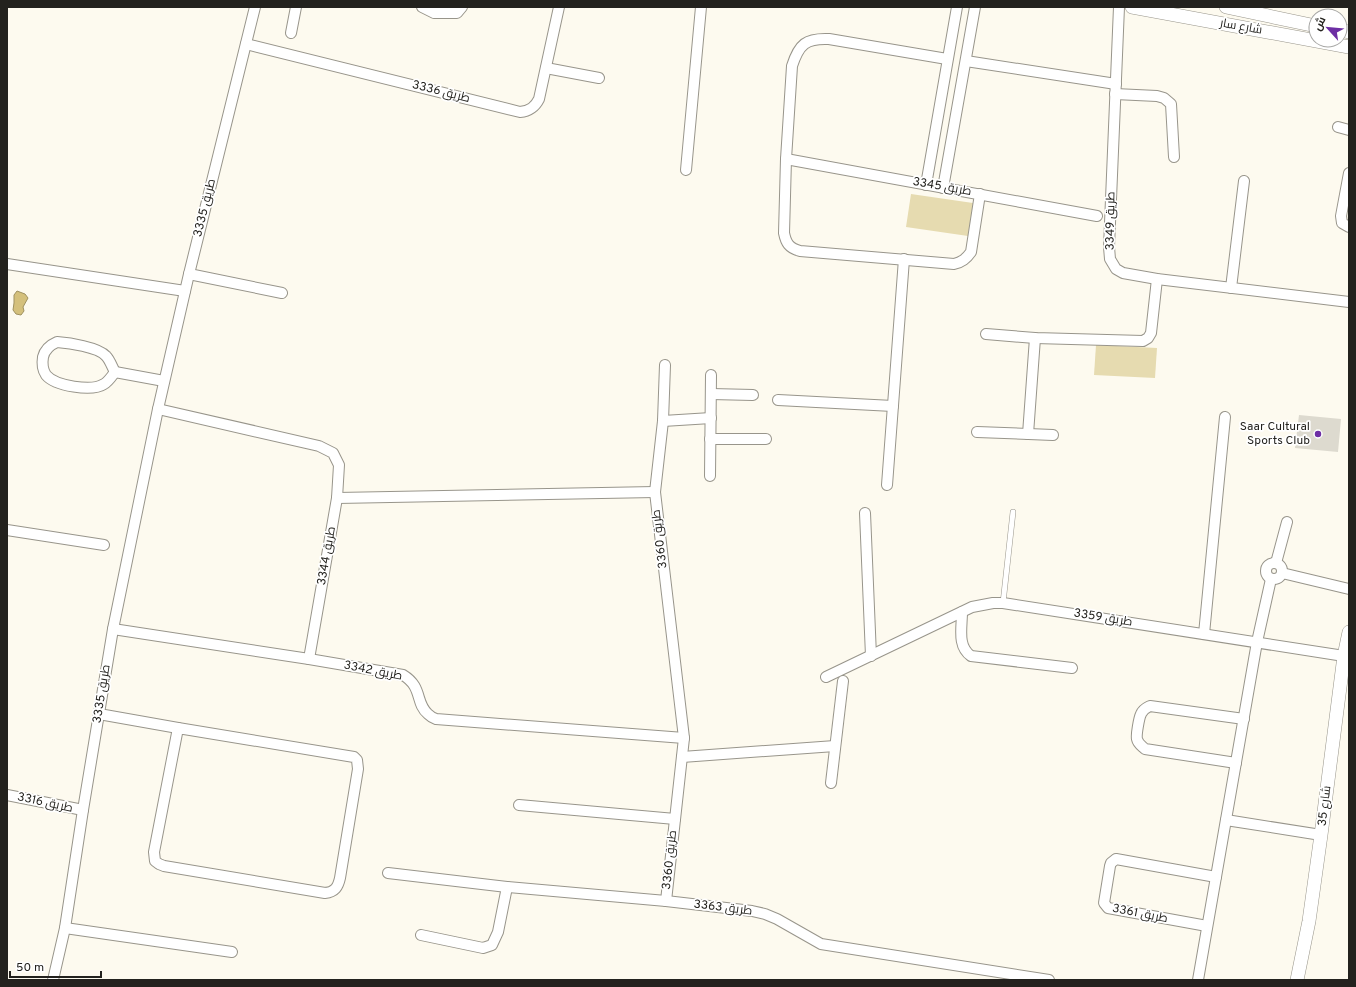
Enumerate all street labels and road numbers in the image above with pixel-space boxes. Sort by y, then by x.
street label: شارع سار [1218,15,1263,39]
street label: طريق 3336 [410,77,472,107]
street label: طريق 3345 [911,174,973,200]
street label: طريق 3335 [190,177,220,239]
street label: طريق 3349 [1102,191,1120,251]
street label: طريق 3360 [648,508,672,570]
street label: طريق 3344 [314,525,340,587]
street label: طريق 3359 [1073,605,1134,631]
street label: طريق 3342 [342,657,404,685]
street label: طريق 3335 [89,663,115,725]
street label: شارع 35 [1315,785,1335,827]
street label: طريق 3316 [16,789,74,817]
street label: طريق 3360 [659,829,681,890]
street label: طريق 3363 [693,896,753,920]
street label: طريق 3361 [1111,901,1169,927]

